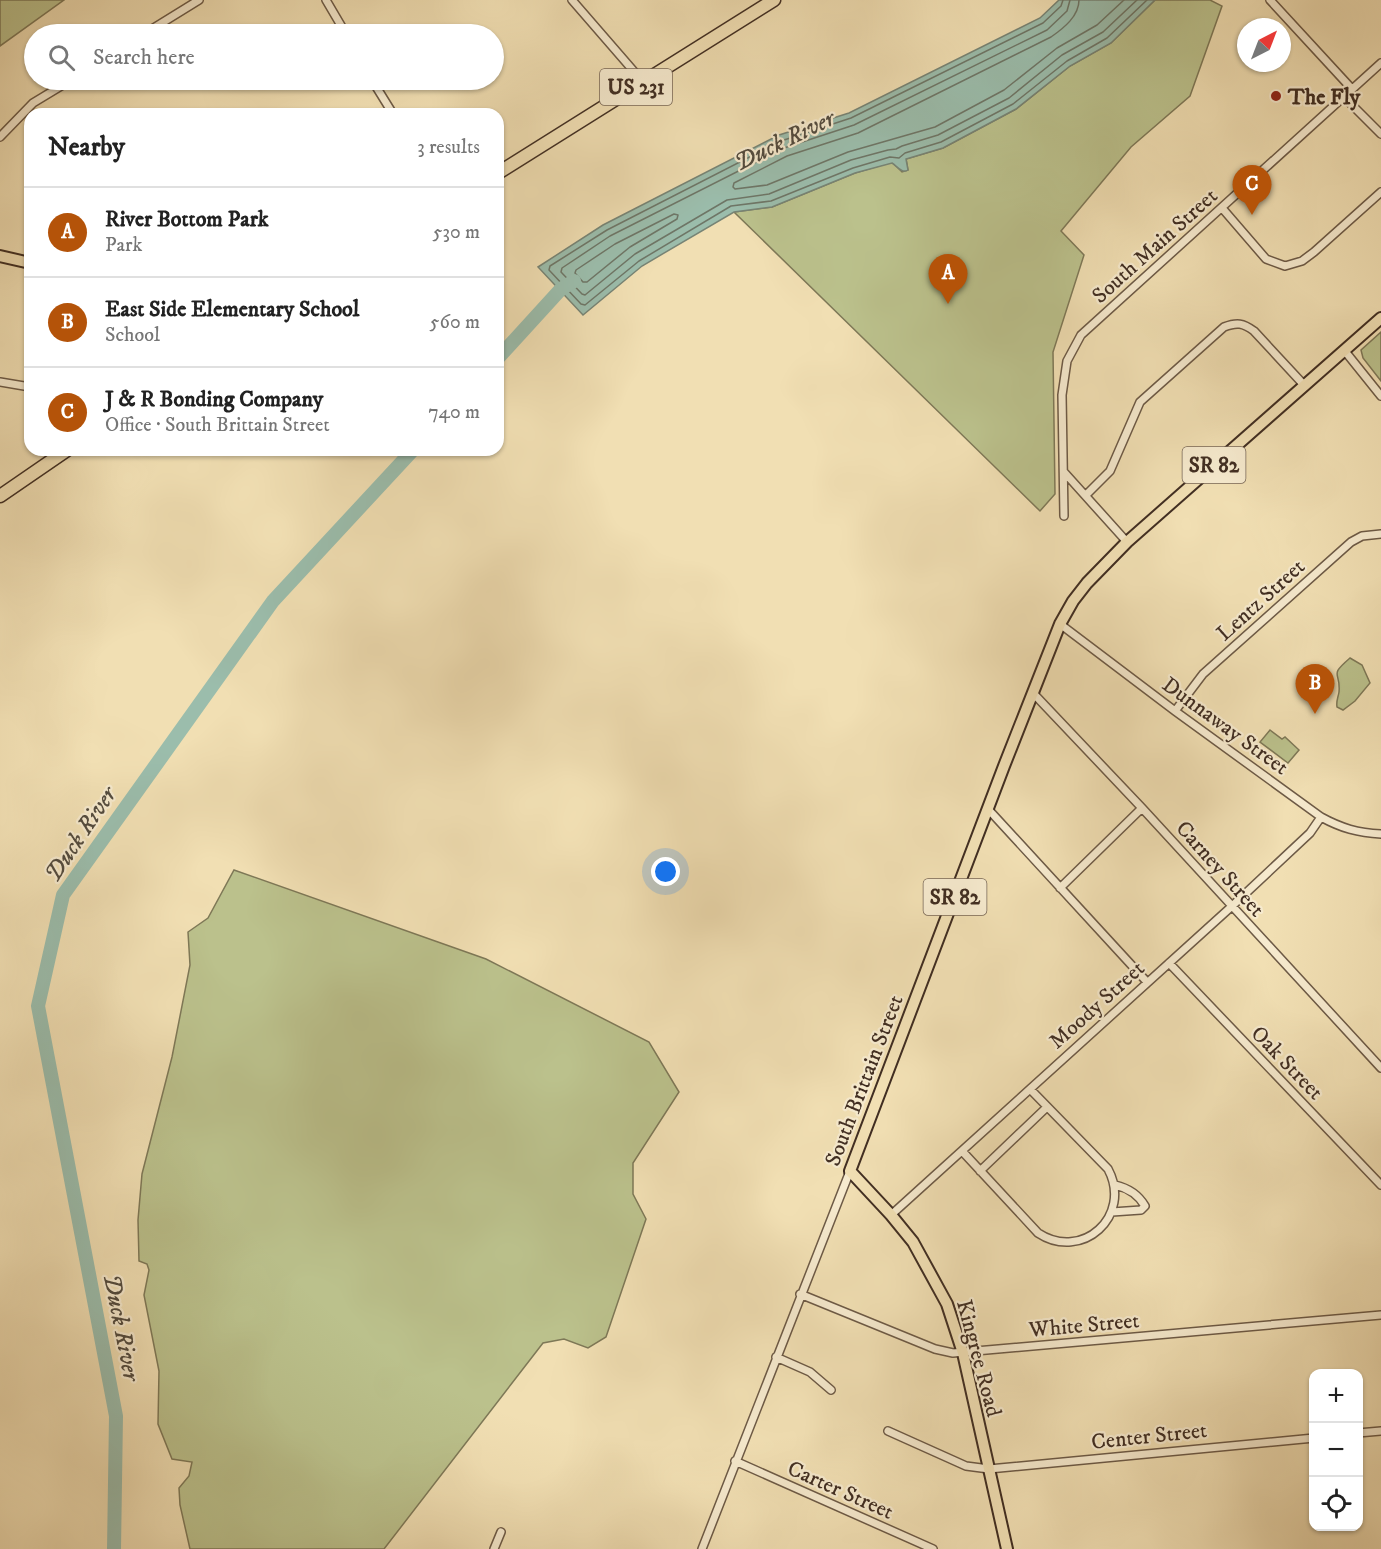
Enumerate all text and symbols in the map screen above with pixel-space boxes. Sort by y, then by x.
north arrow [1237,18,1291,72]
search box [24,24,504,90]
icon: search [45,41,78,74]
text: Search here [93,44,195,71]
road number: US 231 [600,69,672,105]
place label: The Fly [1287,84,1361,111]
marker: The Fly [1269,89,1283,103]
water label: Duck River [729,103,842,178]
text: Nearby [48,131,125,164]
text: 3 results [417,135,480,160]
pin: C [1232,166,1272,215]
street label: South Main Street [1087,183,1223,310]
text: River Bottom Park [105,206,269,233]
text: A [61,220,74,245]
text: 530 m [433,220,480,245]
text: Park [105,233,142,258]
pin: A [928,254,968,304]
text: East Side Elementary School [105,296,359,323]
text: B [61,310,74,335]
text: 560 m [430,310,480,335]
text: School [105,323,160,348]
text: J & R Bonding Company [105,386,323,413]
text: C [61,400,74,425]
text: 740 m [428,400,480,425]
text: Office · South Brittain Street [105,413,330,438]
road number: SR 82 [1182,447,1246,483]
street label: Lentz Street [1211,553,1311,647]
pin: B [1296,664,1334,714]
street label: Dunnaway Street [1157,671,1294,781]
water label: Duck River [38,779,125,888]
street label: Carney Street [1170,815,1270,923]
your location [651,857,680,886]
road number: SR 82 [924,879,986,915]
street label: Moody Street [1044,955,1150,1055]
street label: South Brittain Street [819,991,909,1170]
street label: Oak Street [1245,1020,1329,1106]
water label: Duck River [96,1271,147,1386]
street label: Kingree Road [950,1297,1007,1420]
street label: White Street [1027,1307,1141,1344]
map controls [1309,1369,1363,1531]
button: + [1309,1369,1363,1423]
street label: Center Street [1090,1417,1208,1456]
button: − [1309,1423,1363,1477]
street label: Carter Street [783,1455,898,1526]
button: locate [1309,1477,1363,1531]

